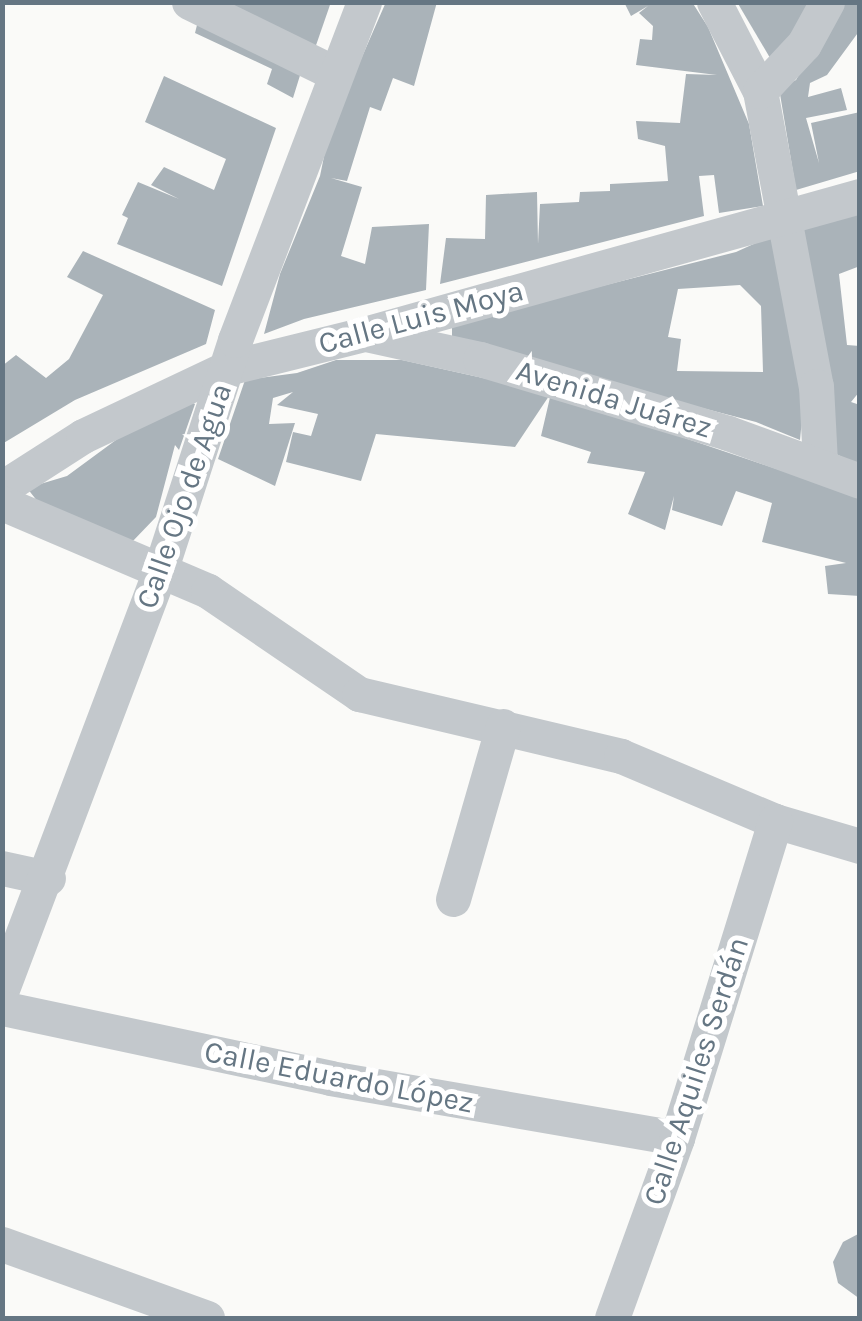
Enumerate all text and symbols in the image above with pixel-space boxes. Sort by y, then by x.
street label: Calle Luis Moya [315,272,527,362]
street label: Avenida Juárez [512,352,716,446]
street label: Calle Ojo de Agua [129,379,239,613]
street label: Calle Aquiles Serdán [636,932,756,1210]
street label: Calle Eduardo López [201,1033,477,1121]

